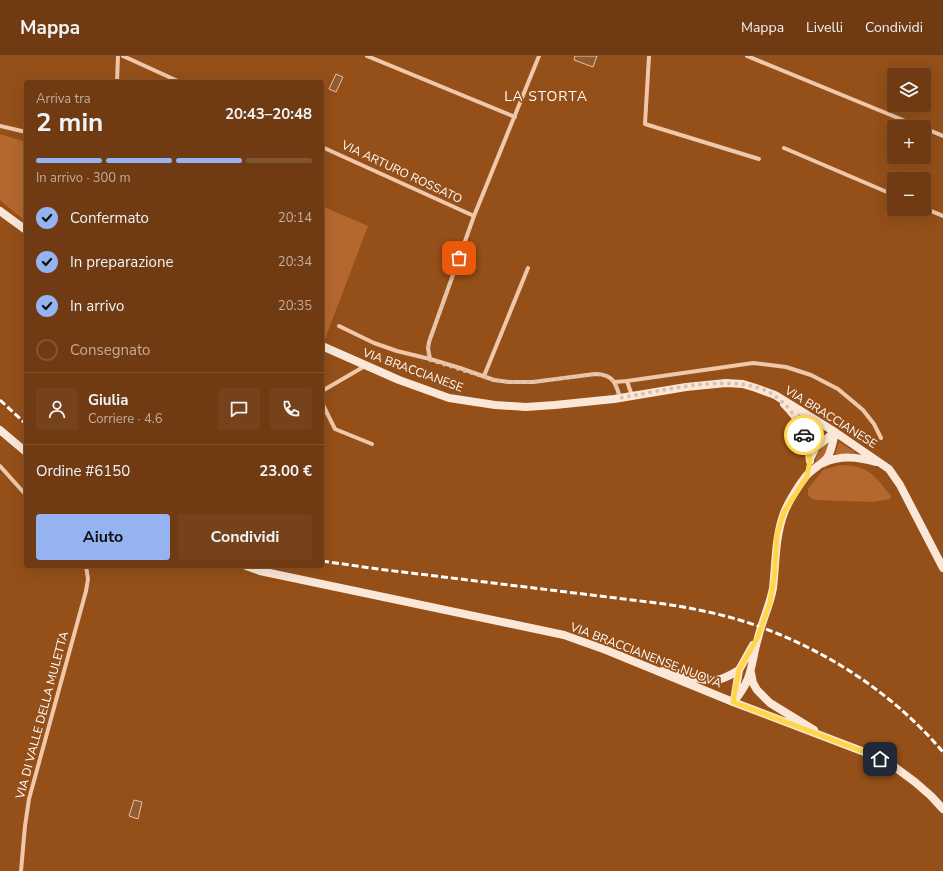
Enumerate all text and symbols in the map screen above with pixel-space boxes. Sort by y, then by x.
text: Mappa [20,15,80,41]
text: Mappa [741,18,784,37]
text: Livelli [806,18,843,37]
text: Condividi [865,18,923,37]
map controls [887,68,931,216]
button: layers [887,68,931,112]
district label: LA STORTA [504,87,588,106]
text: Arriva tra [36,90,91,108]
text: 20:43–20:48 [225,104,312,124]
text: 2 min [36,105,103,140]
button: + [887,120,931,164]
street label: VIA ARTURO ROSSATO [338,137,465,207]
text: In arrivo · 300 m [36,169,131,187]
button: − [887,172,931,216]
icon: check [36,207,58,229]
text: Confermato [70,208,149,228]
text: 20:14 [278,209,312,227]
pin [442,241,476,275]
icon: bag [448,247,470,269]
icon: check [36,251,58,273]
text: In preparazione [70,252,173,272]
text: 20:34 [278,253,312,271]
icon: check [36,295,58,317]
text: In arrivo [70,296,124,316]
text: 20:35 [278,297,312,315]
text: Consegnato [70,340,150,360]
street label: VIA BRACCIANESE [360,344,465,396]
street label: VIA BRACCIANESE [781,382,880,452]
button: person [36,388,78,430]
button: chat [218,388,260,430]
button: phone [270,388,312,430]
text: Giulia [88,390,128,410]
text: Corriere · 4.6 [88,410,162,428]
courier [784,415,824,455]
icon: car [793,424,815,446]
text: Ordine #6150 [36,461,130,481]
text: 23.00 € [259,461,312,481]
button: Aiuto [36,514,170,560]
button: Condividi [178,514,312,560]
street label: VIA BRACCIANENSE NUOVA [567,618,724,691]
street label: VIA DI VALLE DELLA MULETTA [12,629,72,802]
pin [863,742,897,776]
icon: home [869,748,891,770]

